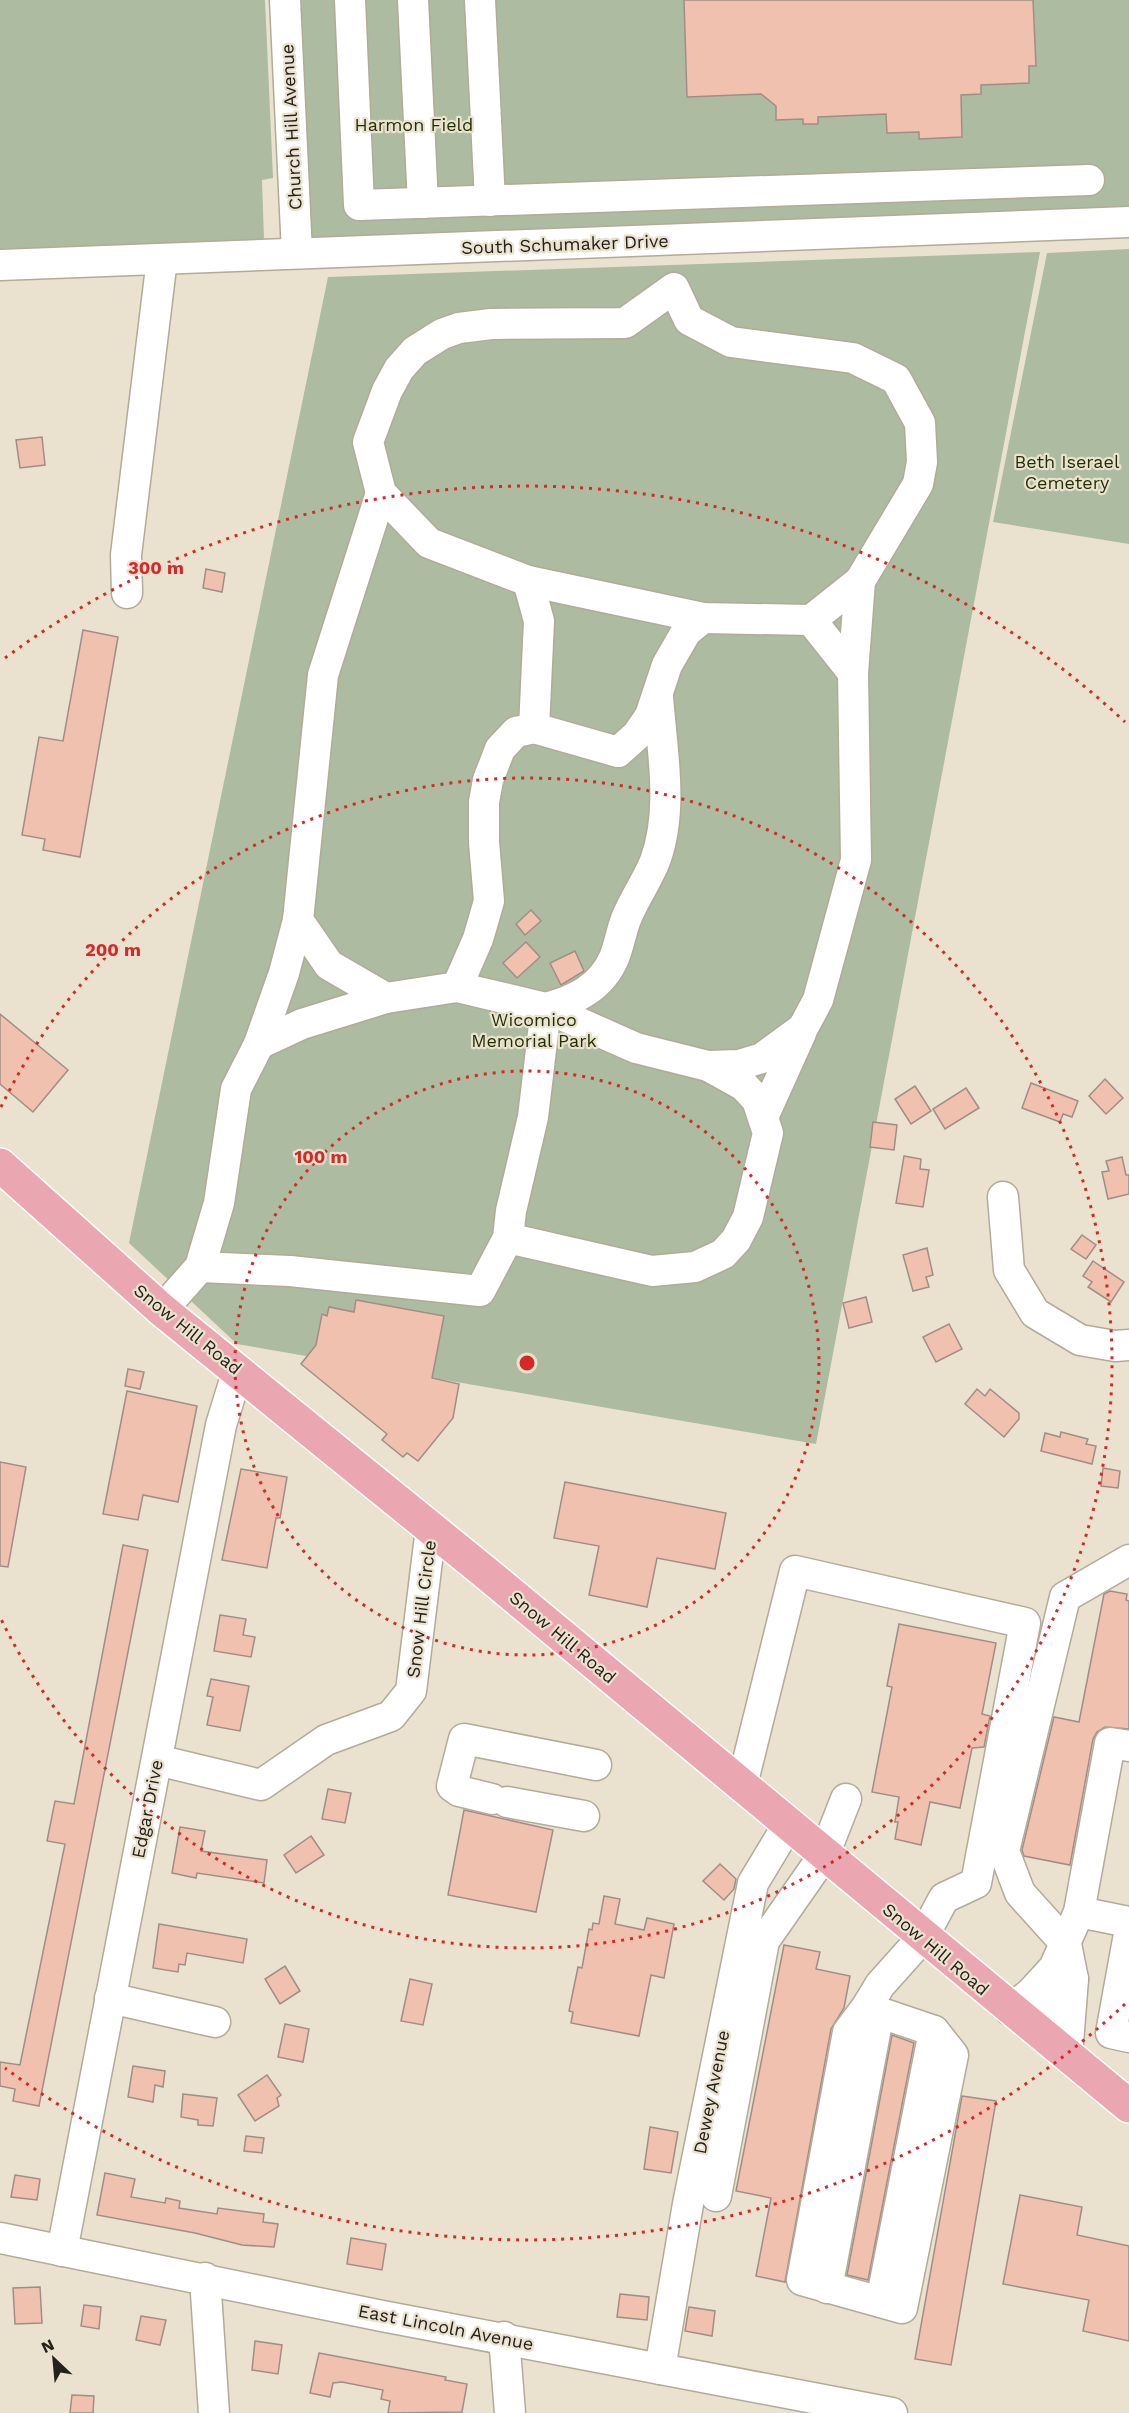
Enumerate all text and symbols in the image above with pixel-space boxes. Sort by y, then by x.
street label: Church Hill Avenue [276,43,306,211]
park label: Harmon Field [355,114,473,135]
street label: South Schumaker Drive [461,230,669,258]
park label: Beth Iserael Cemetery [1015,451,1120,493]
text: 300 m [128,557,184,578]
text: 200 m [85,939,141,960]
park label: Wicomico Memorial Park [471,1009,597,1051]
text: 100 m [294,1146,348,1167]
street label: Snow Hill Road [130,1279,246,1379]
centre of rings [517,1353,537,1373]
street label: Snow Hill Circle [402,1539,440,1679]
street label: Snow Hill Road [506,1586,620,1688]
street label: Edgar Drive [127,1758,167,1860]
street label: Snow Hill Road [879,1898,993,2000]
street label: Dewey Avenue [689,2028,733,2156]
street label: East Lincoln Avenue [357,2300,535,2354]
north arrow [24,2329,84,2389]
text: N [38,2335,57,2357]

